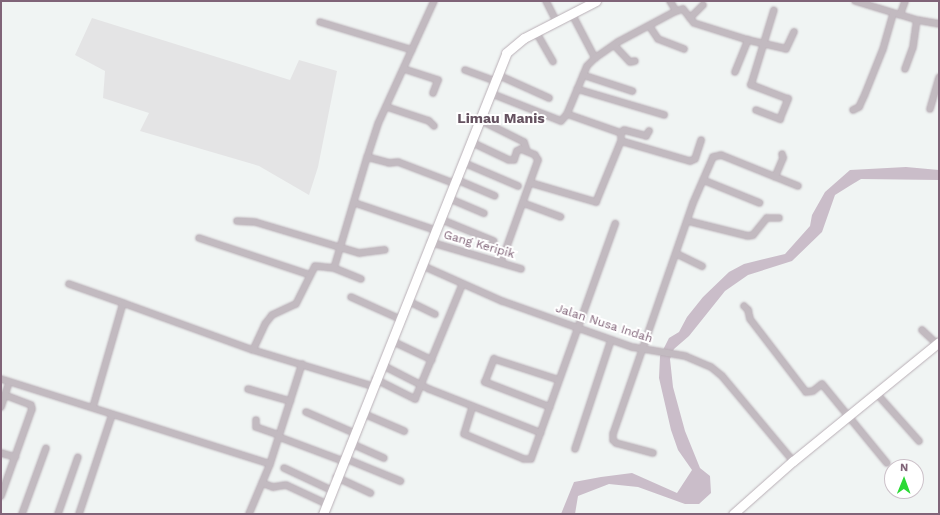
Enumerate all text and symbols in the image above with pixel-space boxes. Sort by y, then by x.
district label: Limau Manis [457,110,545,126]
street label: Gang Keripik [442,228,516,262]
street label: Jalan Nusa Indah [554,301,654,347]
north arrow [884,459,924,499]
text: N [900,461,908,474]

